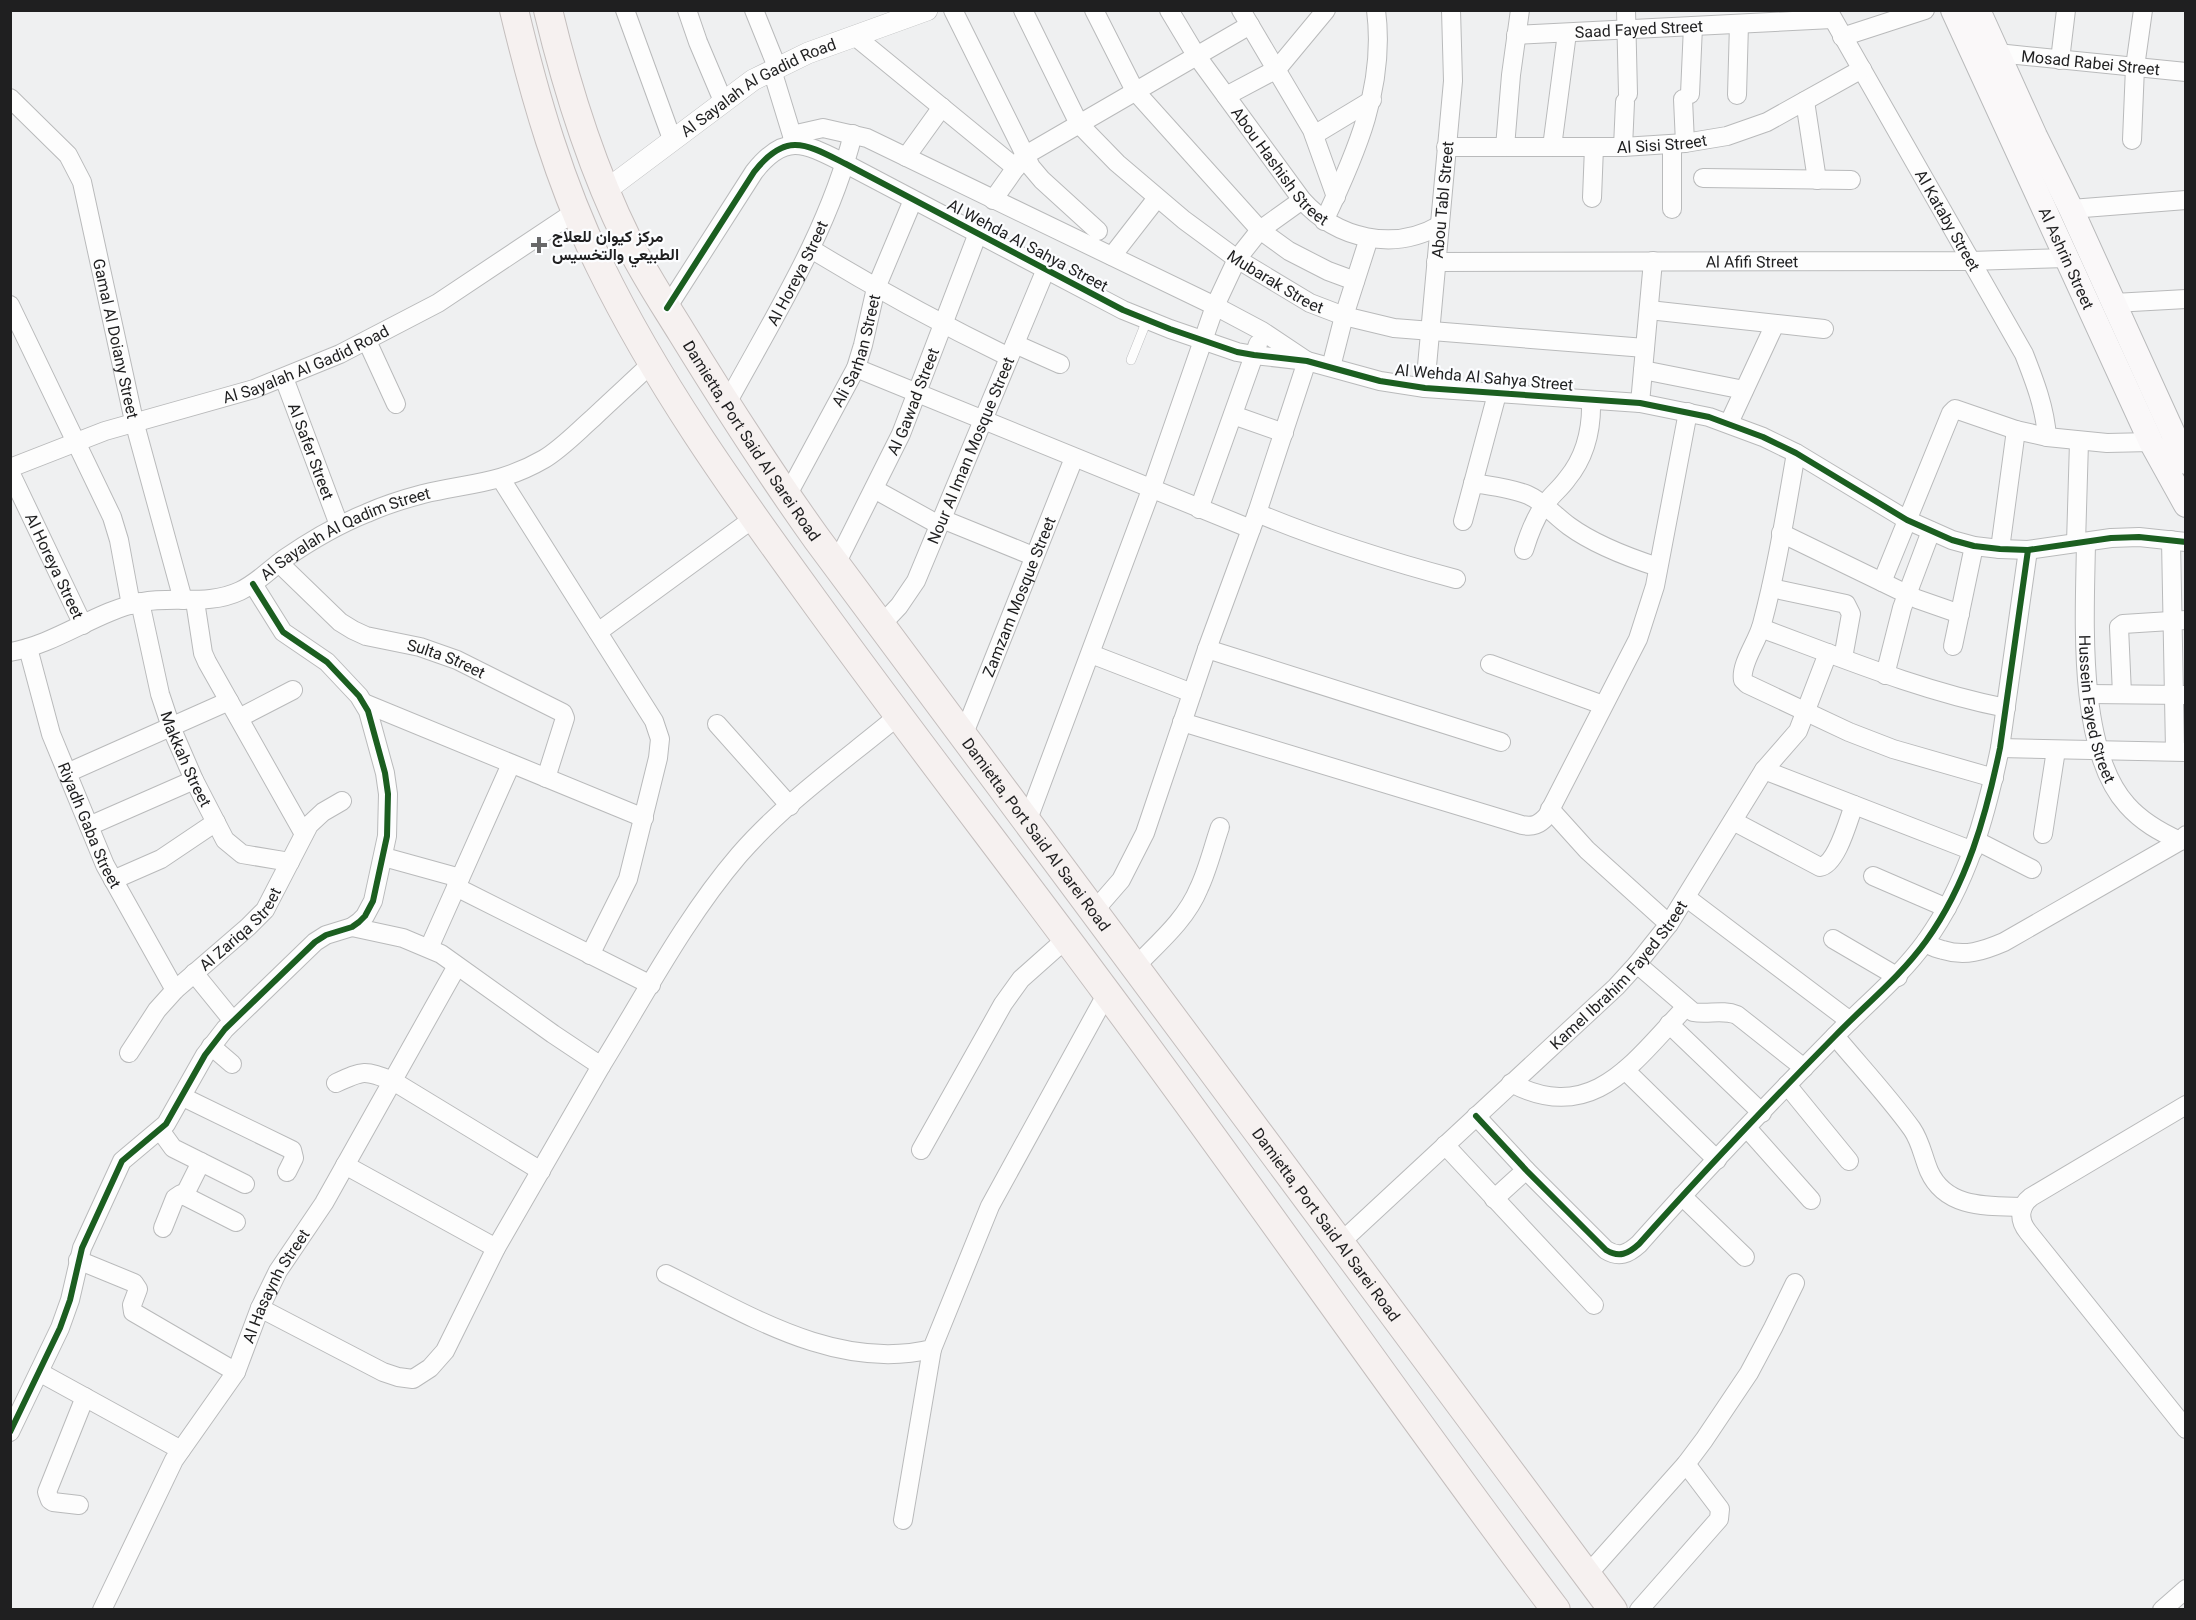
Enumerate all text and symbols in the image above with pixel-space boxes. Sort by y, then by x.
street label: Saad Fayed Street [1574,17,1703,42]
street label: Al Sayalah Al Gadid Road [677,35,839,141]
street label: Mosad Rabei Street [2020,46,2161,79]
street label: Abou Hashish Street [1227,104,1332,230]
street label: Al Sisi Street [1617,131,1708,157]
street label: Abou Tabl Street [1428,140,1457,259]
street label: Al Kataby Street [1911,166,1984,275]
street label: Al Wehda Al Sahya Street [944,195,1111,296]
street label: Al Ashrin Street [2035,204,2098,312]
street label: Al Horeya Street [763,218,832,329]
place label: مركز كيوان للعلاج الطبيعي والتخسيس [552,227,679,268]
marker: مركز كيوان للعلاج الطبيعي والتخسيس [530,236,548,254]
street label: Mubarak Street [1223,246,1326,317]
street label: Al Afifi Street [1706,252,1798,271]
street label: Gamal Al Doiany Street [89,257,142,421]
street label: Ali Sarhan Street [828,293,884,410]
street label: Al Sayalah Al Gadid Road [221,321,392,407]
street label: Damietta, Port Said Al Sarei Road [679,337,824,545]
street label: Al Gawad Street [883,345,943,458]
street label: Nour Al Iman Mosque Street [924,354,1018,547]
street label: Al Wehda Al Sahya Street [1394,360,1574,395]
street label: Al Safer Street [284,400,338,502]
street label: Al Sayalah Al Qadim Street [256,484,432,584]
street label: Al Horeya Street [21,510,88,622]
street label: Zamzam Mosque Street [979,514,1060,680]
street label: Hussein Fayed Street [2075,635,2119,786]
street label: Sulta Street [406,636,488,683]
street label: Makkah Street [156,709,215,810]
street label: Damietta, Port Said Al Sarei Road [958,734,1114,935]
street label: Riyadh Gaba Street [54,760,125,892]
street label: Al Zariqa Street [195,884,285,975]
street label: Kamel Ibrahim Fayed Street [1546,897,1691,1054]
street label: Damietta, Port Said Al Sarei Road [1248,1124,1404,1325]
street label: Al Hasaynh Street [239,1226,314,1346]

